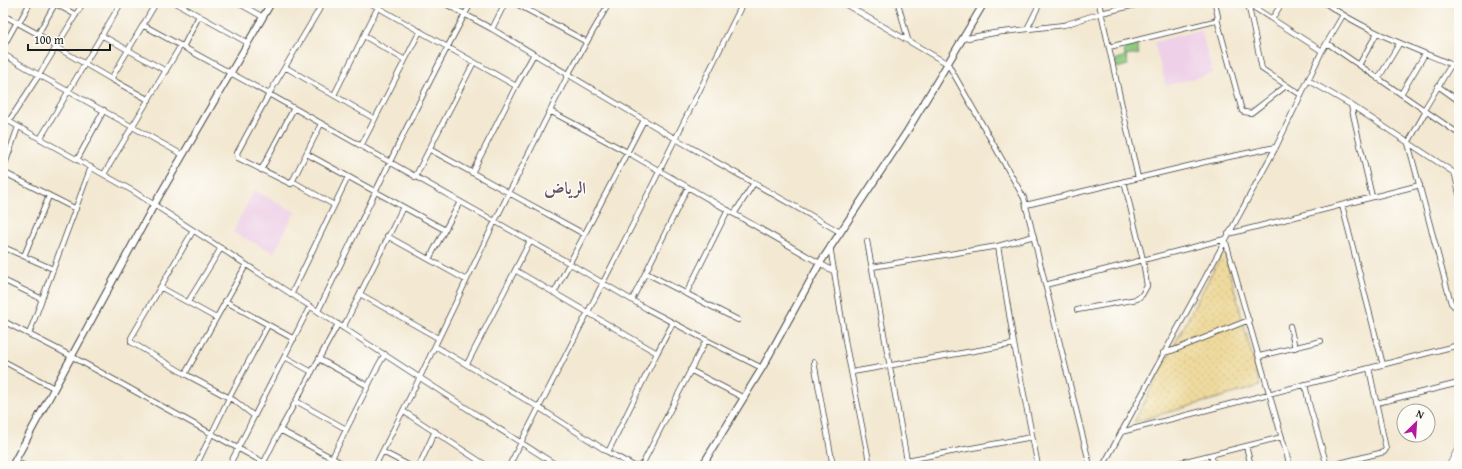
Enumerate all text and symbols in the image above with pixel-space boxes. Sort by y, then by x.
scale bar [28,26,110,52]
text: 100 m [34,31,64,48]
district label: الرياض [544,175,586,200]
north arrow [1396,403,1436,443]
text: N [1414,405,1428,423]

